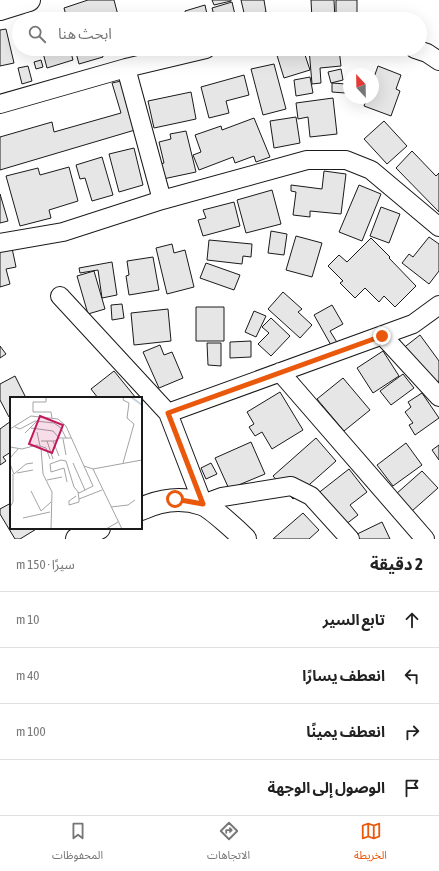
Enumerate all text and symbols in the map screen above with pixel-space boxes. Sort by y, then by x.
search box [12,12,427,56]
icon: search [26,23,48,45]
text: ابحث هنا [58,25,112,42]
north arrow [343,68,379,104]
route end [373,327,391,345]
inset map [10,397,142,529]
route start [166,490,184,508]
text: 2 دقيقة [370,554,423,574]
text: سيرًا · 150 m [16,557,75,572]
icon: ahead [401,609,423,631]
text: تابع السير [323,611,385,628]
text: 10 m [16,612,39,627]
icon: left [401,665,423,687]
text: انعطف يسارًا [302,667,385,684]
text: 40 m [16,668,39,683]
icon: right [401,721,423,743]
text: انعطف يمينًا [306,723,385,740]
text: 100 m [16,724,46,739]
icon: arrive [401,777,423,799]
text: الوصول إلى الوجهة [268,779,385,796]
tab: المحفوظات [52,820,103,867]
tab: الاتجاهات [207,820,250,867]
tab: الخريطة [354,820,387,867]

